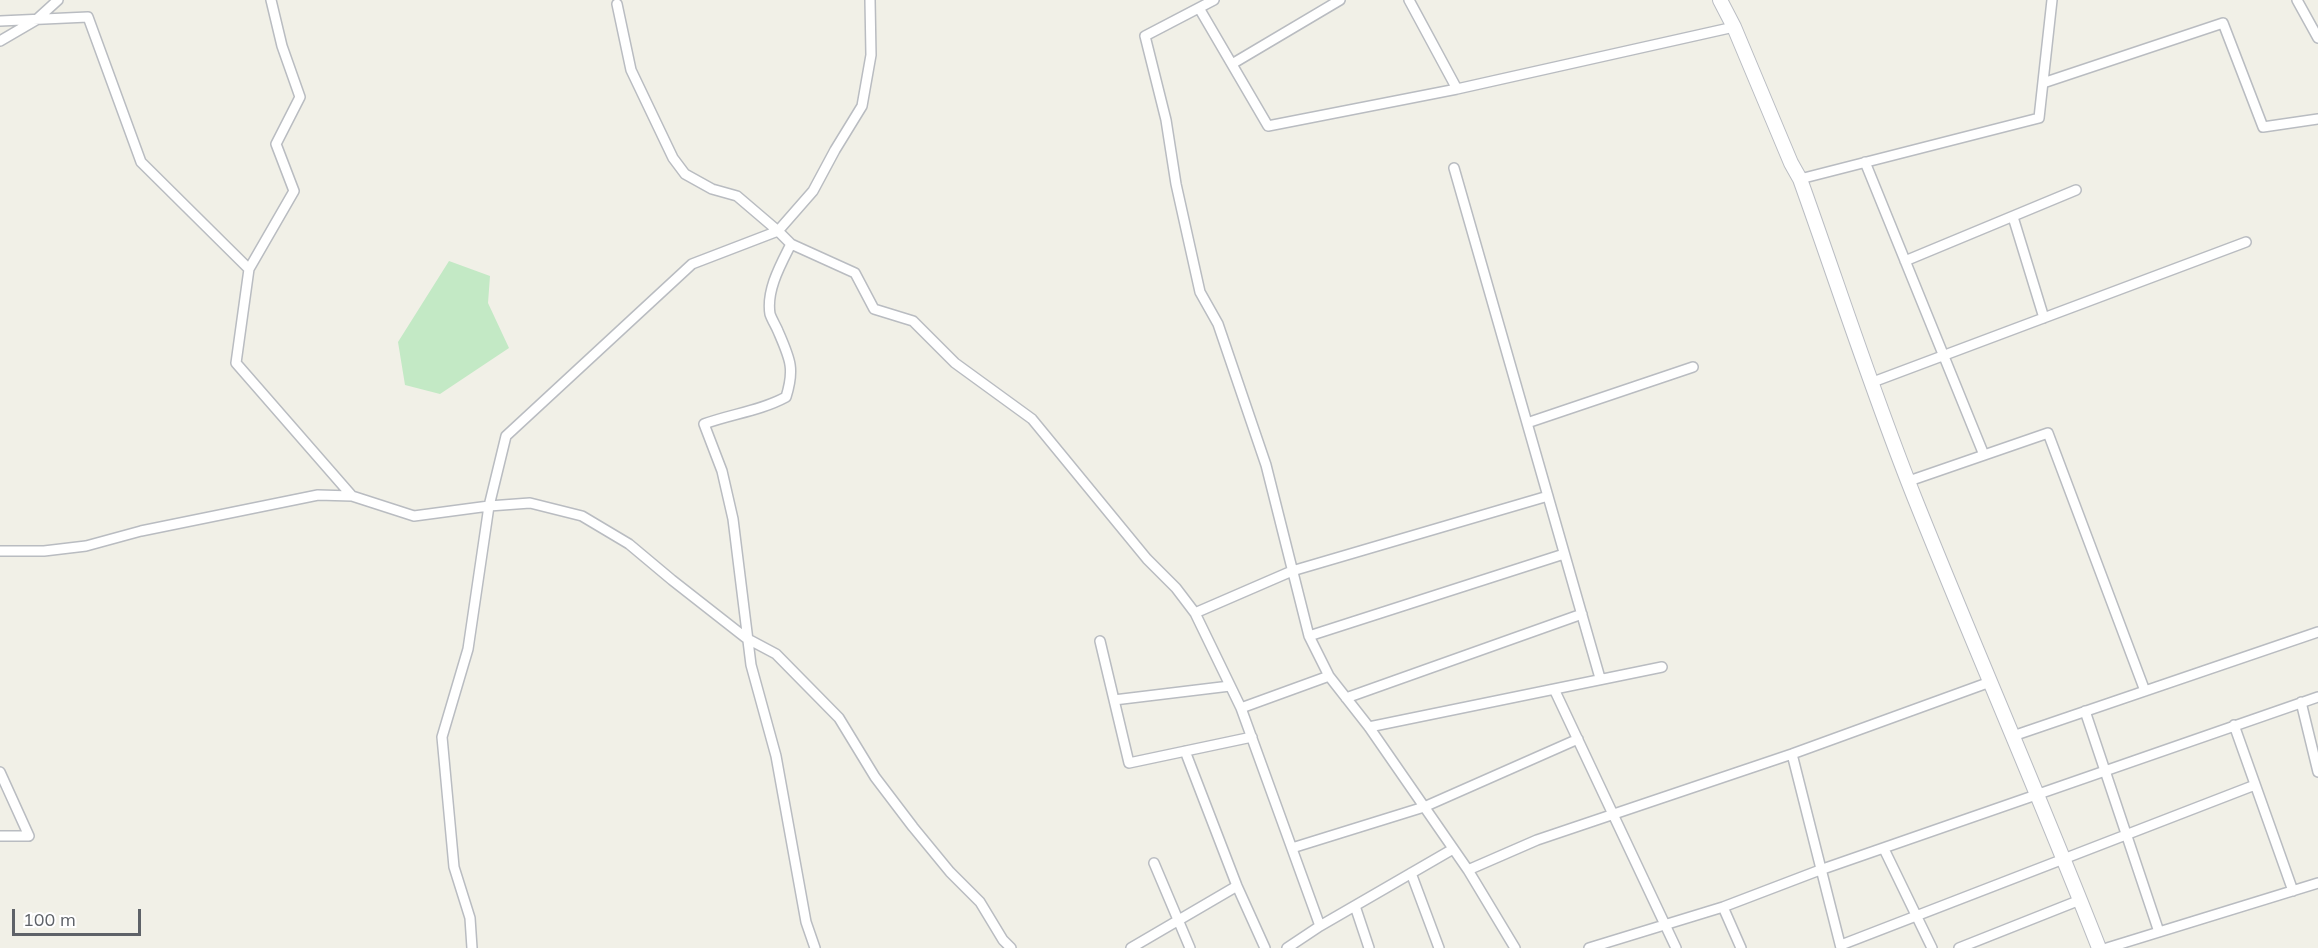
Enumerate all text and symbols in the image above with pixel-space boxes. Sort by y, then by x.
scale bar [15,897,144,935]
text: 100 m [23,908,76,931]

